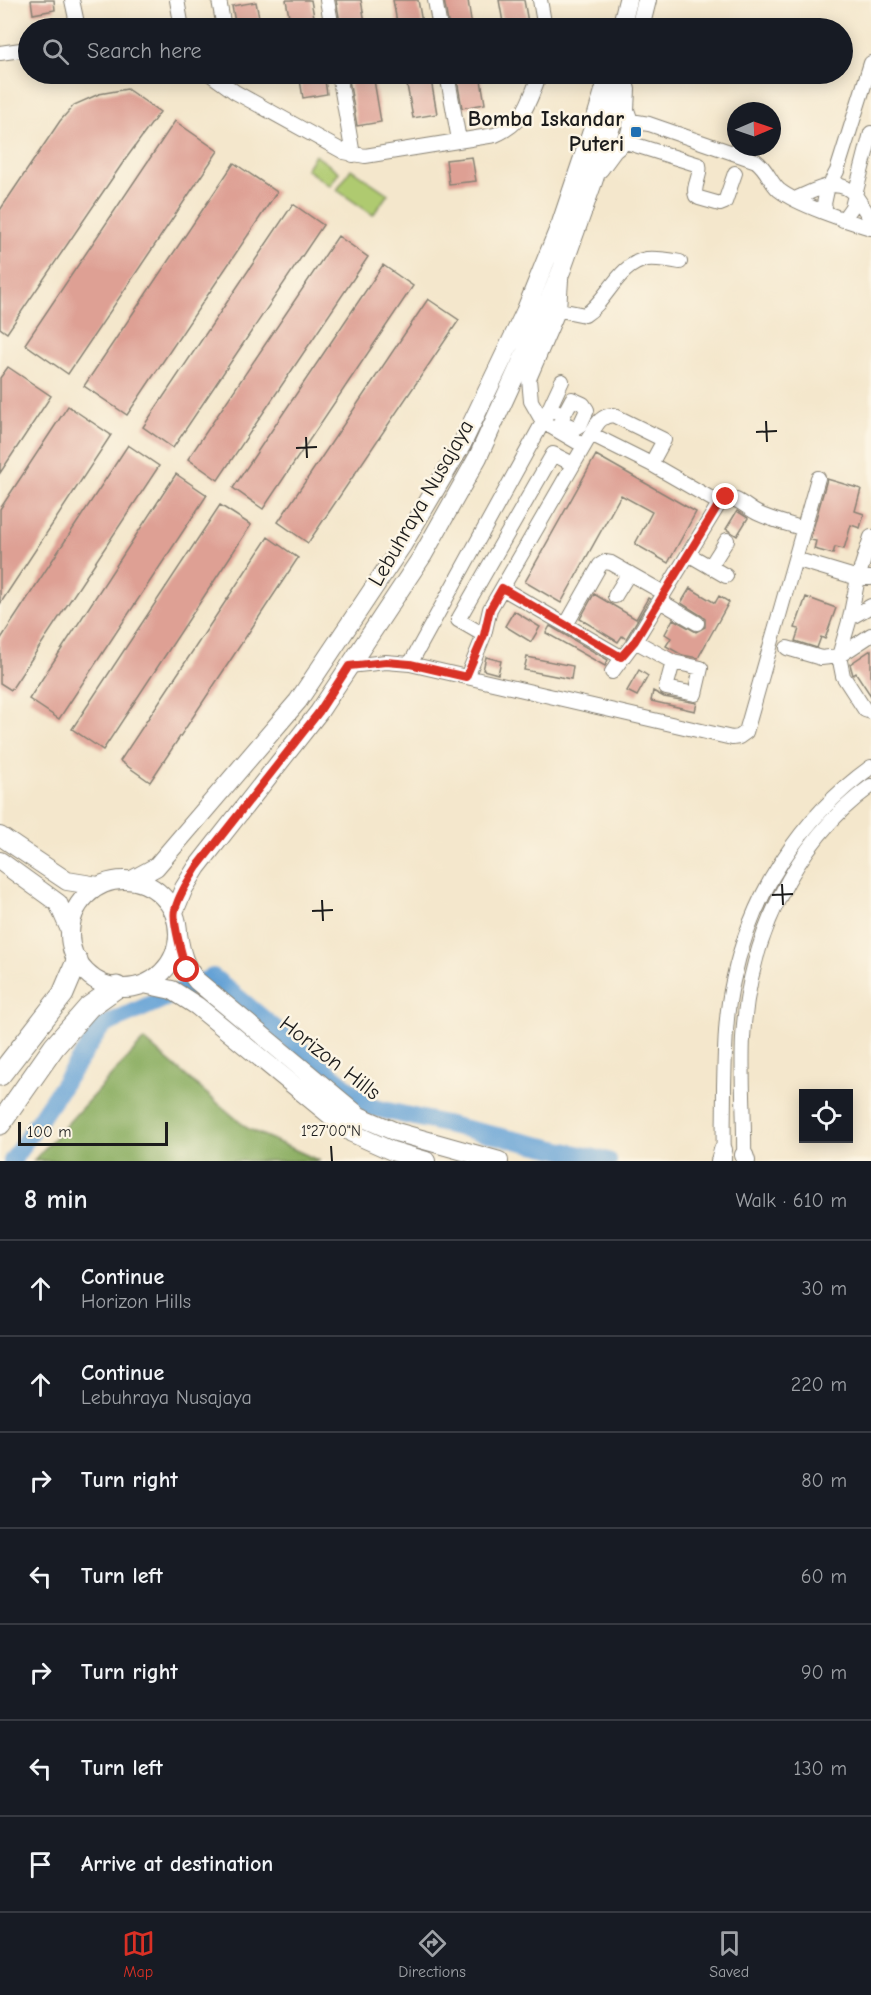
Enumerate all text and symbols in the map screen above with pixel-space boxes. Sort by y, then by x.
search box [18,18,853,84]
icon: search [39,35,72,68]
text: Search here [87,38,202,64]
north arrow [727,102,781,156]
place label: Bomba Iskandar Puteri [468,106,624,157]
marker: Bomba Iskandar Puteri [629,125,643,139]
street label: Lebuhraya Nusajaya [363,415,479,591]
route end [712,483,738,509]
route start [173,956,199,982]
street label: Horizon Hills [274,1010,386,1106]
map controls [799,1089,853,1143]
button: locate [799,1089,853,1143]
scale bar [18,1119,168,1146]
text: 1°27'00"N [301,1122,361,1140]
text: 100 m [27,1123,71,1141]
text: 8 min [24,1185,88,1215]
text: Walk · 610 m [736,1189,847,1212]
text: Continue [81,1264,164,1290]
icon: ahead [24,1272,57,1305]
text: 30 m [801,1277,847,1300]
text: Horizon Hills [81,1290,191,1313]
text: Continue [81,1360,164,1386]
icon: ahead [24,1368,57,1401]
text: 220 m [791,1373,847,1396]
text: Lebuhraya Nusajaya [81,1386,252,1409]
icon: right [24,1464,57,1497]
text: Turn right [81,1467,178,1493]
text: 80 m [801,1469,847,1492]
icon: left [24,1560,57,1593]
text: Turn left [81,1563,163,1589]
text: 60 m [801,1565,847,1588]
icon: right [24,1656,57,1689]
text: Turn right [81,1659,178,1685]
text: 90 m [801,1661,847,1684]
icon: left [24,1752,57,1785]
text: Turn left [81,1755,163,1781]
text: 130 m [794,1757,847,1780]
icon: arrive [24,1848,57,1881]
text: Arrive at destination [81,1851,273,1877]
tab: Map [122,1927,155,1981]
tab: Directions [398,1927,466,1981]
tab: Saved [709,1927,749,1981]

